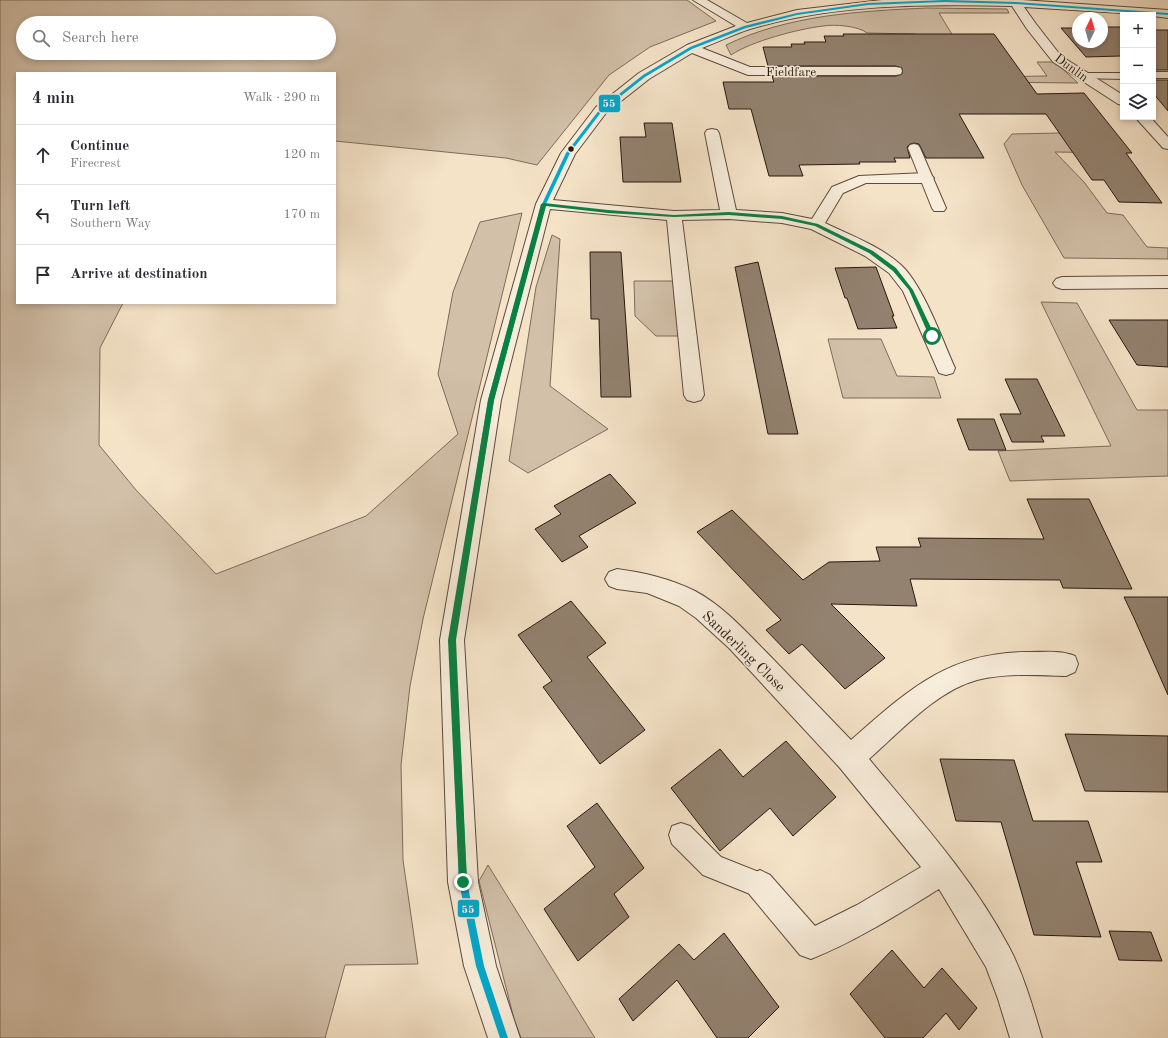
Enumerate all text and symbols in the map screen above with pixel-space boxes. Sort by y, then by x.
north arrow [1072,12,1108,48]
map controls [1120,12,1156,120]
button: + [1120,12,1156,48]
search box [16,16,336,60]
icon: search [30,27,52,49]
text: Search here [62,31,139,46]
button: − [1120,48,1156,84]
street label: Dunlin [1052,52,1090,85]
street label: Fieldfare [766,66,816,79]
button: layers [1120,84,1156,120]
text: 4 min [32,90,75,107]
text: Walk · 290 m [243,91,320,104]
line badge: 55 [598,94,621,113]
text: 55 [603,99,615,110]
text: Continue [70,139,129,154]
icon: ahead [32,144,54,166]
unlabelled marker [566,144,576,154]
text: 120 m [283,148,320,161]
text: Firecrest [70,157,121,170]
text: Turn left [70,199,130,214]
icon: left [32,204,54,226]
text: 170 m [283,208,320,221]
text: Southern Way [70,217,151,230]
icon: arrive [32,264,54,286]
text: Arrive at destination [70,267,208,282]
route start [923,327,941,345]
street label: Sanderling Close [698,609,787,695]
route end [454,873,472,891]
line badge: 55 [457,899,480,918]
text: 55 [462,905,474,916]

